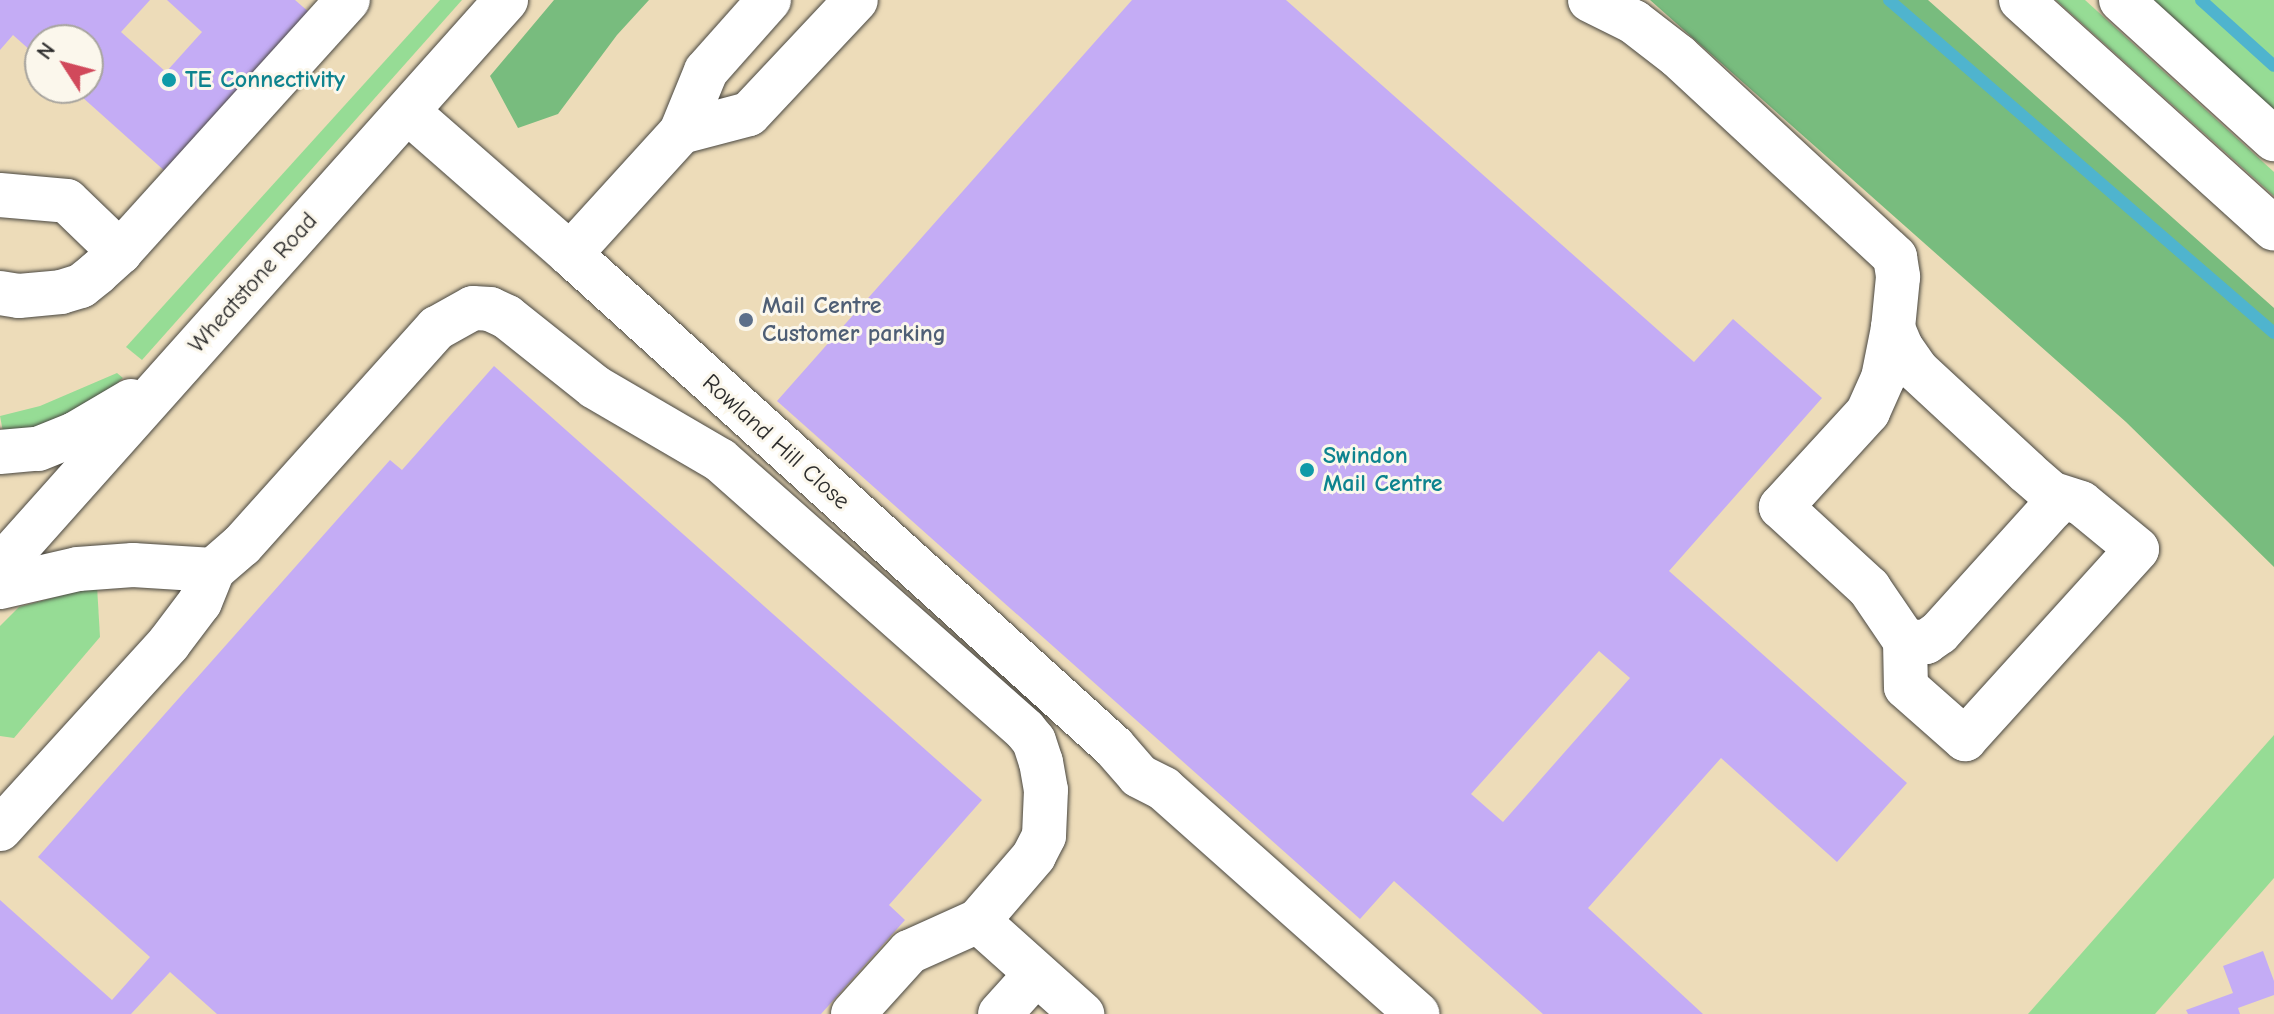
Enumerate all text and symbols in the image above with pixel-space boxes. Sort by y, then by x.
north arrow [24,24,104,104]
text: N [31,38,61,65]
place label: TE Connectivity [185,66,345,94]
marker: TE Connectivity [160,71,178,89]
street label: Wheatstone Road [182,207,324,359]
place label: Mail Centre Customer parking [762,292,946,348]
marker: Mail Centre Customer parking [737,311,755,329]
street label: Rowland Hill Close [696,368,856,516]
place label: Swindon Mail Centre [1323,442,1442,498]
marker: Swindon Mail Centre [1298,461,1316,479]

